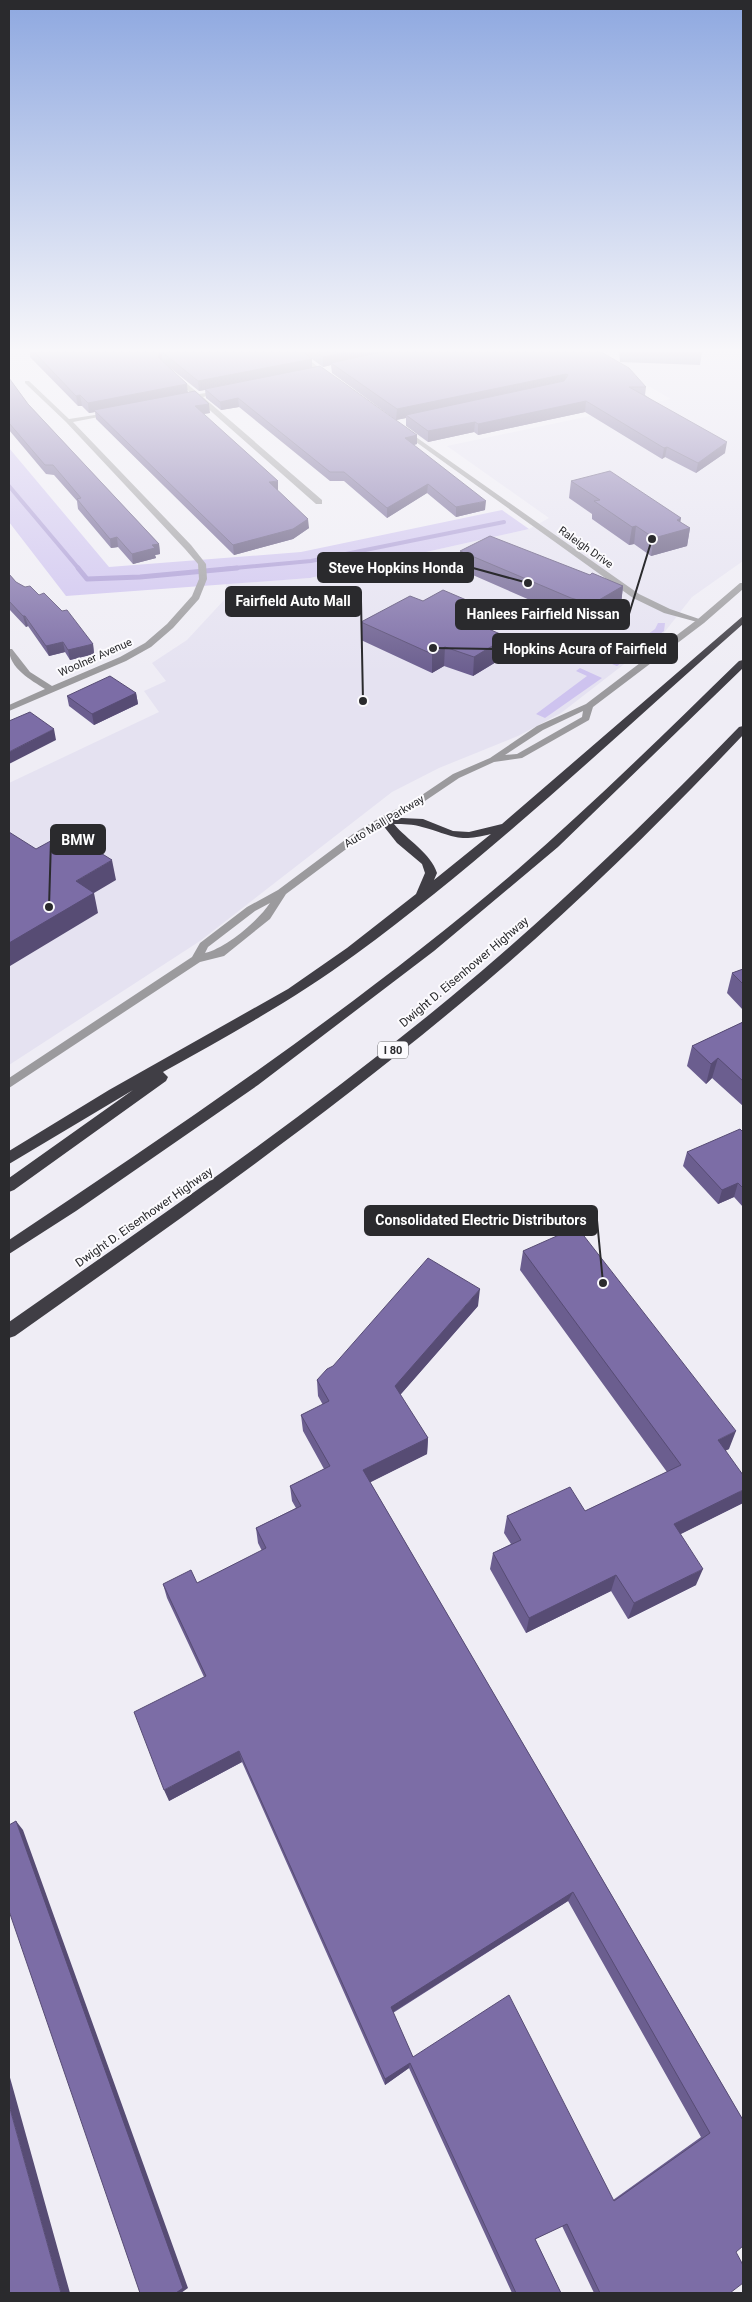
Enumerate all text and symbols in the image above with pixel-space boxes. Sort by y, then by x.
street label: Raleigh Drive [556,524,616,571]
callout: Steve Hopkins Honda [318,553,473,582]
text: Steve Hopkins Honda [328,560,464,576]
callout: Fairfield Auto Mall [226,587,361,616]
text: Fairfield Auto Mall [235,593,351,609]
callout: Hanlees Fairfield Nissan [456,600,629,629]
text: Hanlees Fairfield Nissan [467,606,620,622]
callout: Hopkins Acura of Fairfield [493,634,677,663]
street label: Woolner Avenue [56,635,134,679]
text: Hopkins Acura of Fairfield [503,641,667,657]
street label: Auto Mall Parkway [342,792,427,850]
callout: BMW [51,825,105,854]
text: BMW [61,832,95,848]
street label: Dwight D. Eisenhower Highway [397,914,532,1030]
road number: I 80 [378,1042,408,1058]
street label: Dwight D. Eisenhower Highway [73,1164,216,1270]
callout: Consolidated Electric Distributors [365,1206,597,1235]
text: Consolidated Electric Distributors [375,1212,587,1228]

